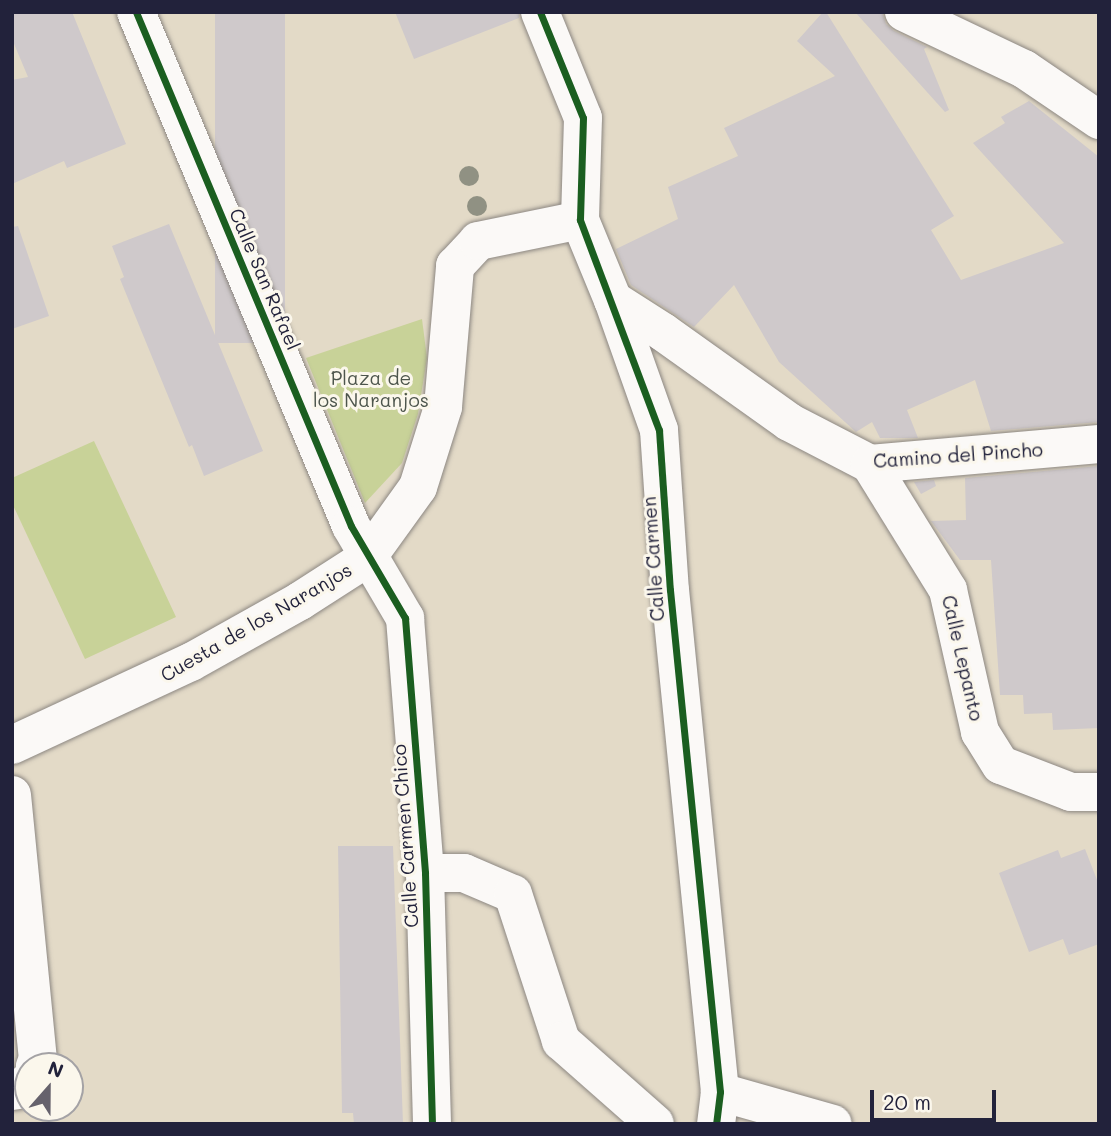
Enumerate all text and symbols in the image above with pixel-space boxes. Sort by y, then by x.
street label: Calle San Rafael [225,205,305,353]
park label: Plaza de los Naranjos [313,367,429,411]
street label: Camino del Pincho [872,438,1044,472]
street label: Calle Carmen [637,496,669,622]
street label: Cuesta de los Naranjos [156,558,356,686]
street label: Calle Lepanto [937,593,989,723]
street label: Calle Carmen Chico [387,744,423,928]
north arrow [14,1052,84,1122]
text: N [45,1055,67,1083]
scale bar [873,1076,999,1120]
text: 20 m [883,1088,931,1115]

